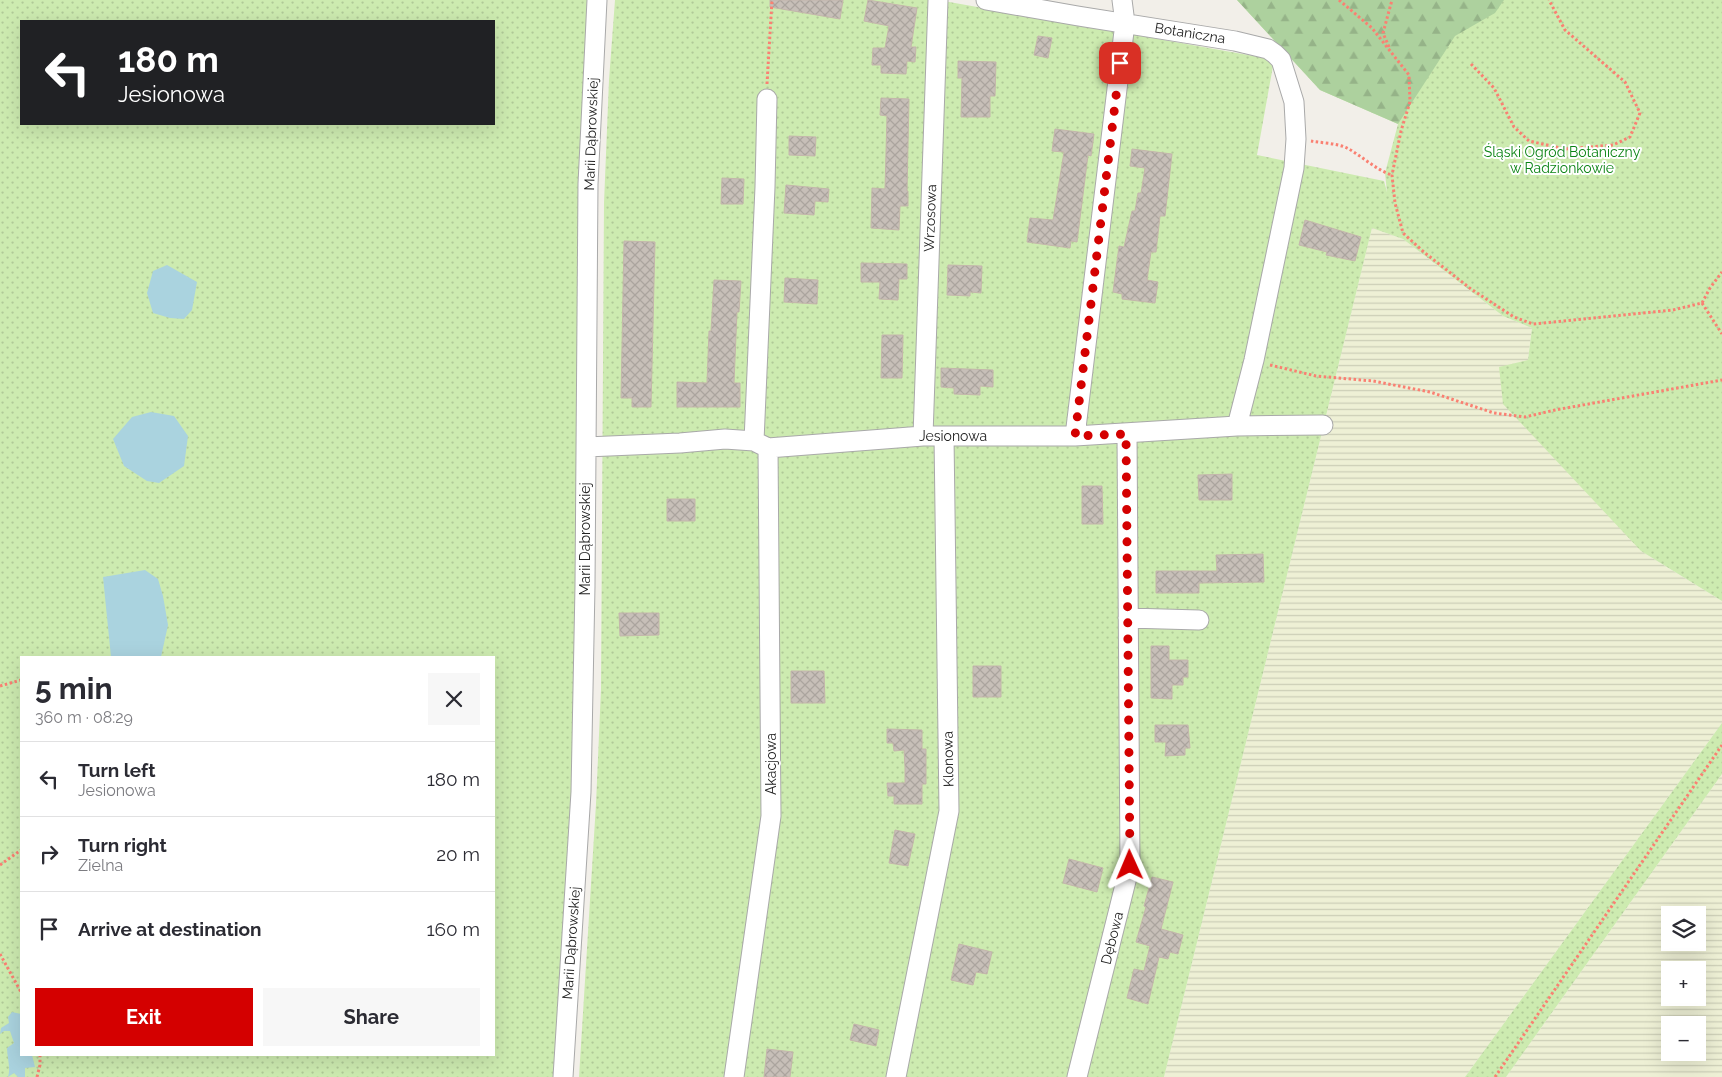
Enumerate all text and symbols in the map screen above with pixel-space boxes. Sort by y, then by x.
street label: Botaniczna [1153,20,1227,46]
text: 180 m [118,39,219,80]
icon: left [35,40,100,105]
pin [1099,42,1141,84]
icon: arrive [1106,49,1134,77]
street label: Marii Dąbrowskiej [581,77,601,191]
text: Jesionowa [118,81,225,107]
park label: Śląski Ogród Botaniczny w Radzionkowie [1484,143,1641,176]
street label: Wrzosowa [921,184,939,252]
street label: Jesionowa [919,428,987,444]
street label: Marii Dąbrowskiej [577,482,593,596]
text: 5 min [35,671,113,706]
button: close [428,673,480,725]
text: 360 m · 08:29 [35,708,133,727]
street label: Klonowa [940,731,956,787]
street label: Akacjowa [763,733,779,795]
text: Turn left [78,759,155,781]
icon: left [35,765,63,793]
text: 180 m [427,768,480,790]
text: Jesionowa [78,781,156,800]
text: Turn right [78,834,167,856]
position arrow [1103,838,1155,890]
icon: right [35,840,63,868]
text: 20 m [436,843,480,865]
text: Zielna [78,856,123,875]
street label: Marii Dąbrowskiej [559,886,583,1000]
map controls [1661,906,1706,1061]
button: layers [1661,906,1706,951]
street label: Dębowa [1098,910,1126,966]
icon: arrive [35,915,63,943]
text: Arrive at destination [78,918,262,940]
text: 160 m [426,918,480,940]
button: + [1661,961,1706,1006]
button: Exit [35,988,253,1046]
button: Share [263,988,480,1046]
button: − [1661,1016,1706,1061]

